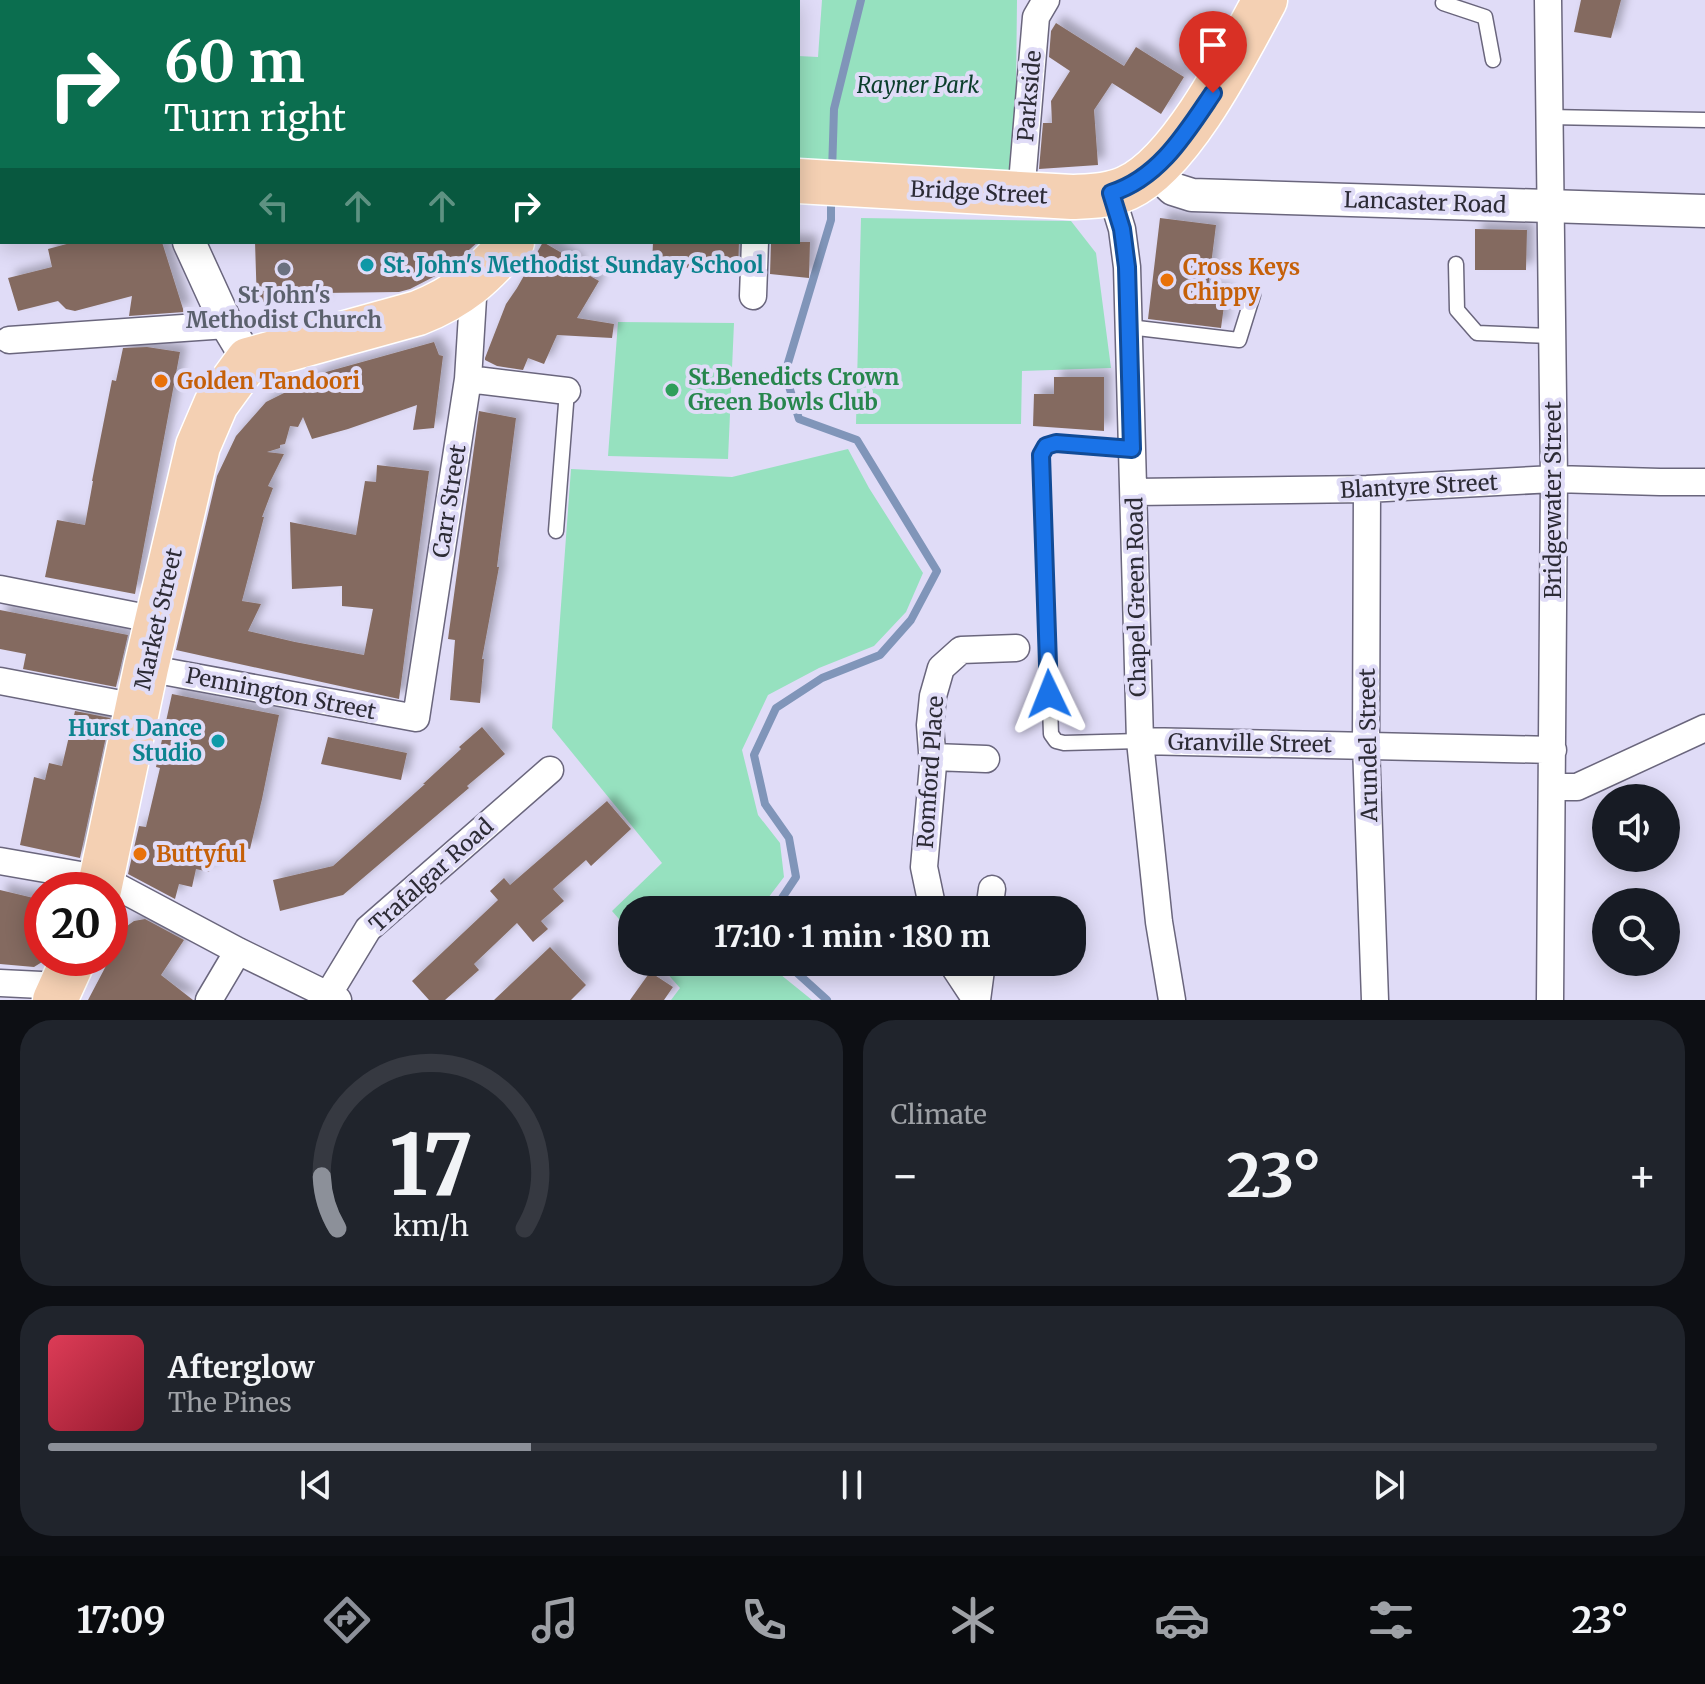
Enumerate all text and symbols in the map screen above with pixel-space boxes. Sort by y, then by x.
pin [1179,11,1247,93]
icon: arrive [1191,23,1235,67]
text: 60 m [164,27,305,97]
icon: right [32,32,136,136]
street label: Parkside [1011,49,1047,143]
park label: Rayner Park [857,71,979,99]
text: Turn right [164,96,346,141]
street label: Bridge Street [910,174,1049,210]
icon: left [252,184,296,228]
icon: ahead [336,184,380,228]
icon: ahead [420,184,464,228]
icon: right [504,184,548,228]
street label: Lancaster Road [1343,185,1507,219]
place label: St. John's Methodist Sunday School [383,251,764,279]
place label: Cross Keys Chippy [1183,253,1300,306]
marker: St. John's Methodist Sunday School [358,256,376,274]
marker: St John's Methodist Church [275,260,293,278]
marker: Cross Keys Chippy [1158,271,1176,289]
place label: St John's Methodist Church [186,281,382,334]
place label: St.Benedicts Crown Green Bowls Club [688,363,899,416]
place label: Golden Tandoori [177,367,360,395]
marker: Golden Tandoori [152,372,170,390]
marker: St.Benedicts Crown Green Bowls Club [663,381,681,399]
street label: Bridgewater Street [1539,401,1567,599]
street label: Carr Street [426,442,472,560]
street label: Blantyre Street [1339,468,1499,504]
street label: Chapel Green Road [1120,497,1152,697]
street label: Market Street [128,545,188,693]
position arrow [1007,652,1091,736]
street label: Pennington Street [184,661,379,725]
street label: Arundel Street [1353,668,1383,823]
street label: Romford Place [911,695,949,849]
place label: Hurst Dance Studio [68,714,202,767]
street label: Granville Street [1168,728,1333,758]
marker: Hurst Dance Studio [209,732,227,750]
map controls [1592,784,1680,976]
button: sound [1592,784,1680,872]
street label: Trafalgar Road [363,812,499,938]
place label: Buttyful [156,840,246,868]
marker: Buttyful [131,845,149,863]
speed limit sign: 20 [24,872,128,976]
button: search [1592,888,1680,976]
text: 17:10 · 1 min · 180 m [714,917,990,955]
text: Climate [891,1098,987,1131]
text: 17 [389,1113,473,1218]
text: 23° [1226,1138,1321,1213]
text: − [891,1148,920,1203]
text: + [1628,1148,1657,1203]
text: km/h [393,1208,469,1244]
text: Afterglow [168,1348,315,1386]
text: The Pines [168,1386,292,1419]
icon: previous [294,1463,338,1507]
icon: pause [830,1463,874,1507]
icon: next [1367,1463,1411,1507]
icon: directions [319,1592,375,1648]
icon: music [527,1592,583,1648]
icon: phone [736,1592,792,1648]
icon: climate [945,1592,1001,1648]
icon: car [1154,1592,1210,1648]
icon: filters [1363,1592,1419,1648]
text: 17:09 [76,1598,166,1643]
text: 23° [1571,1598,1629,1643]

